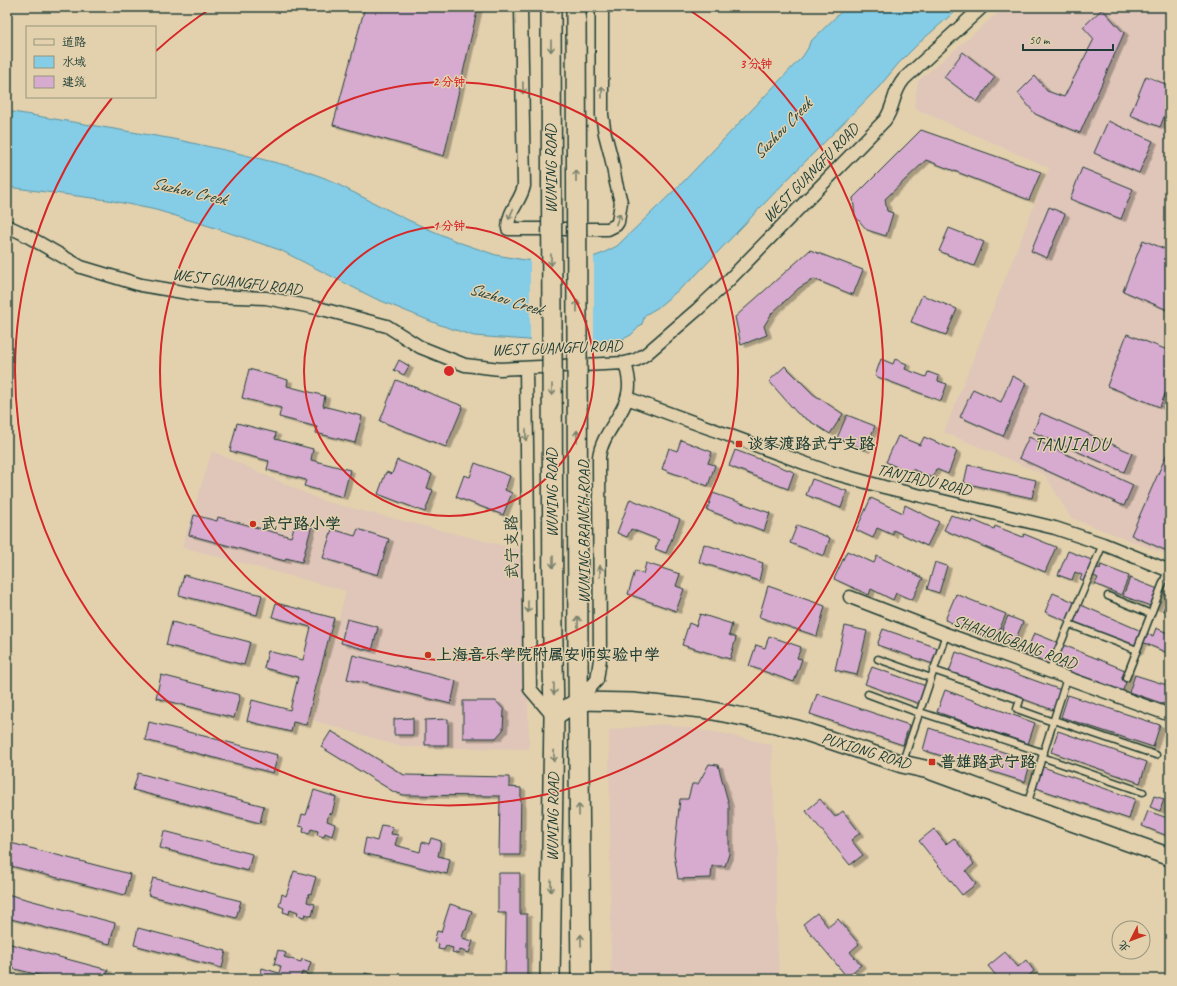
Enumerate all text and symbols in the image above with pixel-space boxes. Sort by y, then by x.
legend [26,26,156,98]
scale bar [1023,26,1113,52]
text: 50 m [1029,32,1051,48]
text: 道路 [62,34,86,50]
one-way arrow [547,39,555,52]
text: 水域 [62,54,86,70]
text: 3 分钟 [740,56,772,72]
text: 建筑 [62,74,86,90]
text: 2 分钟 [433,74,465,90]
one-way arrow [519,81,527,94]
one-way arrow [598,86,606,99]
water label: Suzhou Creek [748,93,818,163]
street label: WEST GUANGFU ROAD [759,118,865,227]
street label: WUNING ROAD [541,123,561,213]
one-way arrow [572,170,580,183]
water label: Suzhou Creek [150,172,231,210]
one-way arrow [507,208,514,220]
one-way arrow [614,214,622,226]
text: 1 分钟 [433,218,465,234]
one-way arrow [548,253,555,266]
street label: WEST GUANGFU ROAD [171,264,304,300]
water label: Suzhou Creek [467,278,548,321]
one-way arrow [573,300,581,313]
street label: WEST GUANGFU ROAD [492,336,624,360]
centre of rings [442,364,456,378]
one-way arrow [548,383,556,396]
one-way arrow [522,428,530,441]
one-way arrow [573,430,581,443]
district label: TANJIADU [1034,433,1112,455]
place label: 谈家渡路武宁支路 [747,434,875,454]
marker: 谈家渡路武宁支路 [734,439,744,449]
street label: WUNING ROAD [542,447,562,537]
street label: WUNING BRANCH ROAD [574,459,594,603]
street label: TANJIADU ROAD [875,459,975,501]
place label: 武宁路小学 [261,514,341,534]
street label: 武宁支路 [501,515,523,579]
marker: 武宁路小学 [248,519,258,529]
one-way arrow [549,555,557,568]
one-way arrow [596,565,604,578]
one-way arrow [525,600,532,613]
street label: SHAHONGBANG ROAD [951,610,1081,674]
one-way arrow [574,616,582,629]
place label: 上海音乐学院附属安师实验中学 [436,645,660,665]
marker: 上海音乐学院附属安师实验中学 [423,650,433,660]
one-way arrow [550,682,558,695]
street label: PUXIONG ROAD [819,728,914,774]
one-way arrow [550,749,558,762]
place label: 普雄路武宁路 [940,752,1036,772]
marker: 普雄路武宁路 [927,757,937,767]
street label: WUNING ROAD [542,771,564,861]
one-way arrow [575,804,583,817]
one-way arrow [547,879,555,892]
north arrow [1111,920,1151,960]
one-way arrow [577,934,585,947]
text: 北 [1115,938,1132,955]

